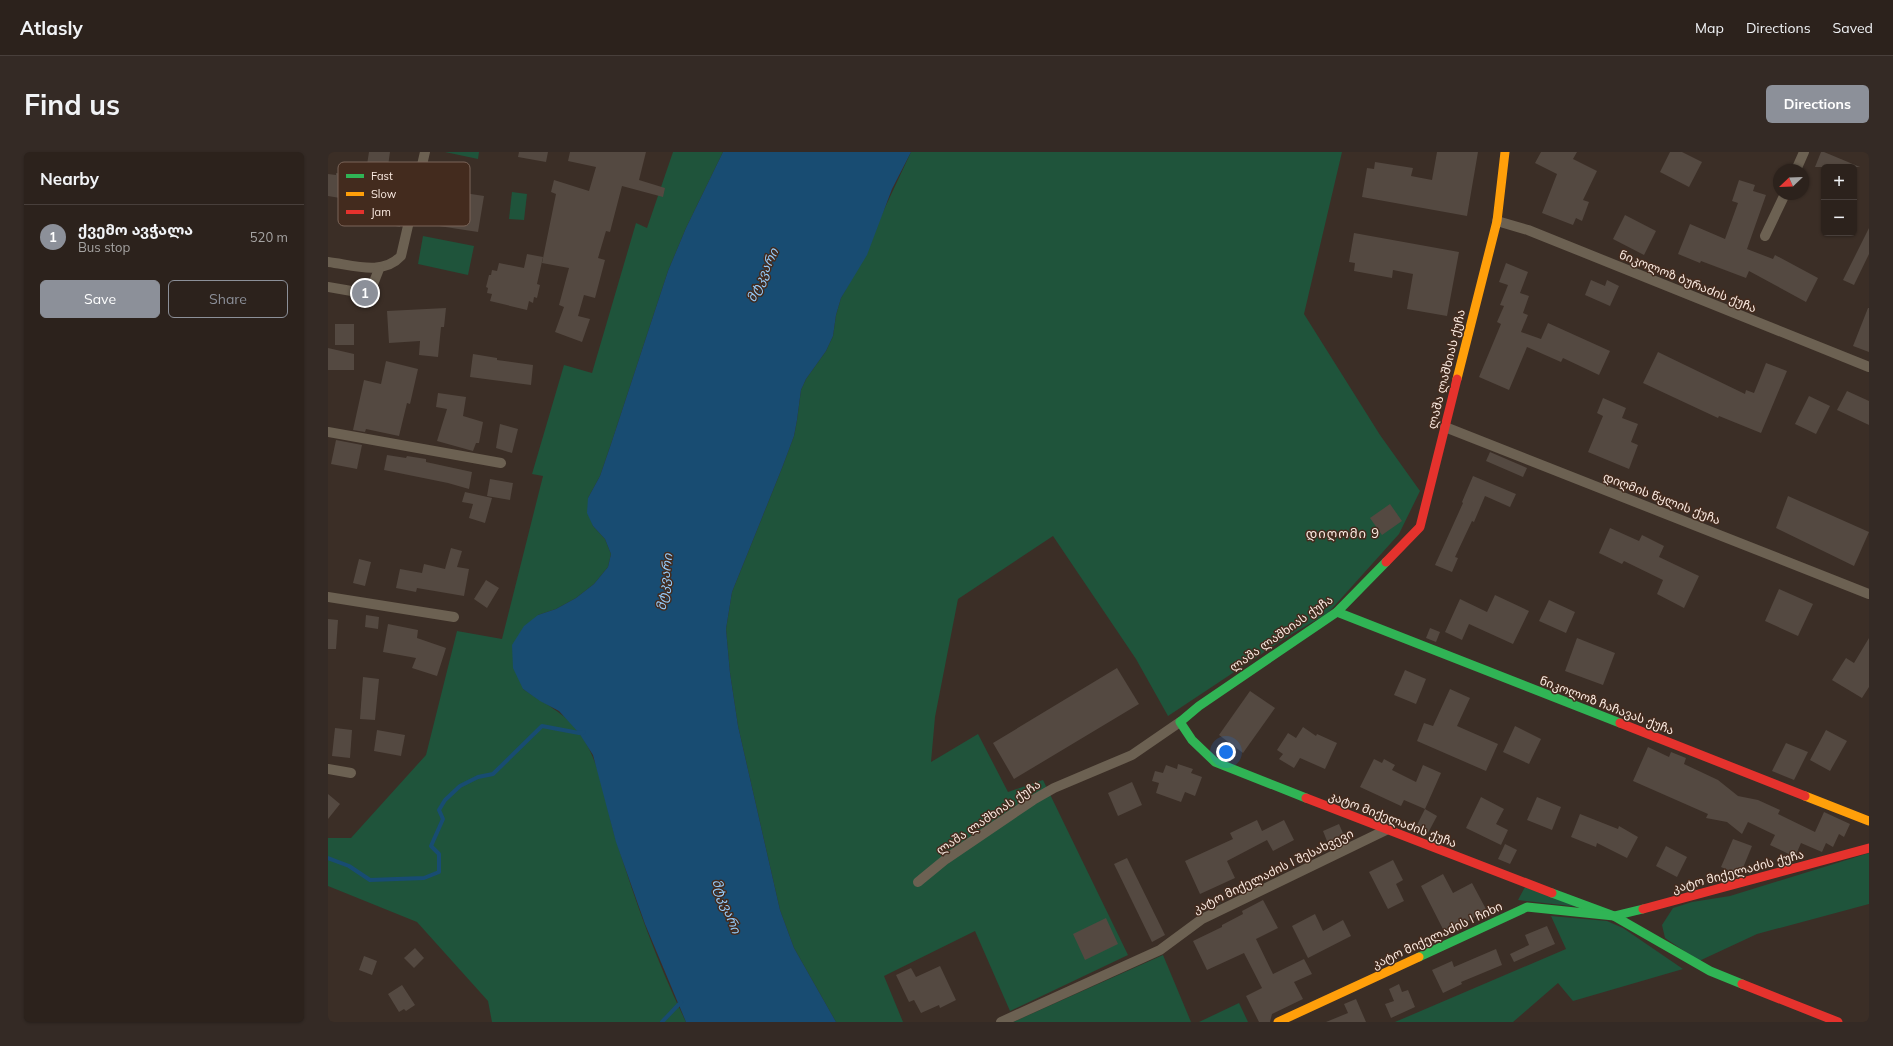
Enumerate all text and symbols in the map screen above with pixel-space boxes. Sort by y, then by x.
text: Atlasly [20,16,83,40]
text: Map [1695,19,1724,37]
text: Directions [1746,19,1811,37]
text: Saved [1833,19,1873,37]
button: Directions [1766,85,1869,123]
text: Find us [24,87,120,122]
legend [338,162,470,226]
north arrow [1773,164,1809,200]
map controls [1821,164,1857,236]
button: + [1821,164,1857,200]
text: Nearby [40,168,99,189]
text: Fast [371,169,393,183]
text: Slow [371,187,397,201]
button: − [1821,200,1857,236]
text: Jam [371,205,391,219]
text: ქვემო ავჭალა [78,220,193,239]
text: 1 [49,229,57,245]
text: 520 m [250,229,288,245]
text: Bus stop [78,239,130,255]
water label: მტკვარი [743,245,783,305]
street label: ნიკოლოზ ბურაძის ქუჩა [1617,247,1759,316]
pin: 1 [352,278,378,308]
button: Save [40,280,160,318]
button: Share [168,280,288,318]
street label: ლაშა ლაშხიას ქუჩა [1424,308,1469,431]
street label: დიღმის წყლის ქუჩა [1601,469,1723,528]
district label: დიღომი 9 [1306,525,1380,542]
water label: მტკვარი [653,552,676,612]
street label: ლაშა ლაშხიას ქუჩა [1226,592,1336,675]
street label: ნიკოლოზ ჩაჩავას ქუჩა [1537,672,1676,739]
your location [1216,742,1236,762]
street label: ლაშა ლაშხიას ქუჩა [933,776,1044,858]
street label: კატო მიქელაძის ქუჩა [1327,788,1459,851]
street label: კატო მიქელაძის I შესახვევი [1190,825,1356,917]
street label: კატო მიქელაძის ქუჩა [1670,846,1806,897]
water label: მტკვარი [708,876,745,937]
street label: კატო მიქელაძის I ჩიხი [1369,898,1505,973]

